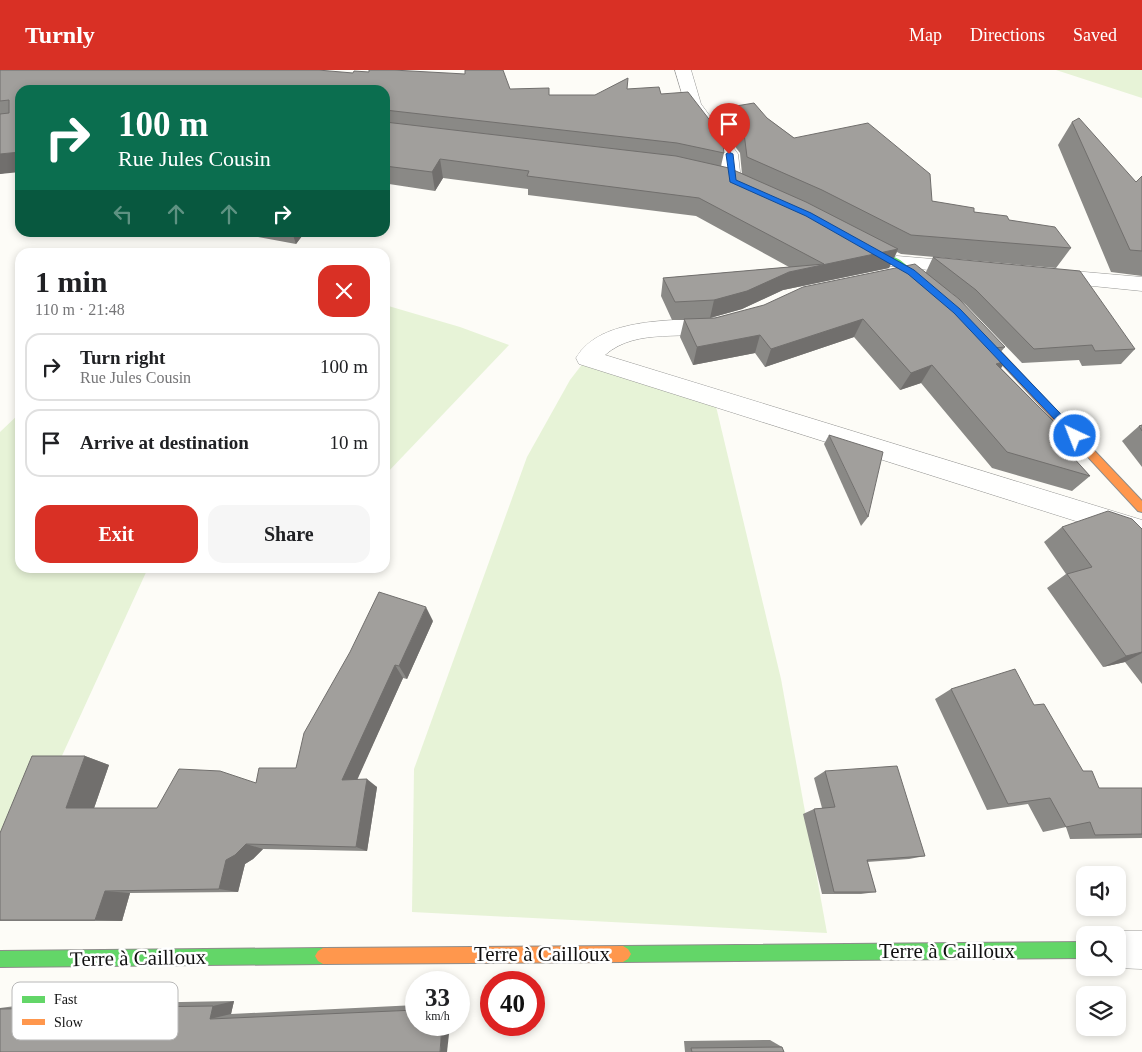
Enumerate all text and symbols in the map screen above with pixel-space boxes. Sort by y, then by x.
text: Turnly [25,22,95,48]
text: Map [909,25,942,45]
text: Directions [970,25,1045,45]
text: Saved [1073,25,1117,45]
pin [708,103,750,154]
icon: right [35,105,100,170]
text: 100 m [118,105,208,144]
icon: arrive [715,110,743,138]
text: Rue Jules Cousin [118,146,271,171]
icon: left [109,200,137,228]
icon: ahead [162,200,190,228]
icon: ahead [215,200,243,228]
icon: right [268,200,296,228]
text: 1 min [35,265,108,298]
button: close [318,265,370,317]
text: 110 m · 21:48 [35,301,125,318]
text: Turn right [80,347,165,368]
icon: right [37,353,65,381]
text: 100 m [320,356,368,377]
text: Rue Jules Cousin [80,369,191,386]
position arrow [1048,409,1100,461]
icon: arrive [37,429,65,457]
text: Arrive at destination [80,432,249,453]
text: 10 m [329,432,368,453]
button: Exit [35,505,198,563]
button: Share [208,505,370,563]
map controls [1076,866,1126,1036]
button: sound [1076,866,1126,916]
button: search [1076,926,1126,976]
street label: Terre à Cailloux [879,939,1016,963]
street label: Terre à Cailloux [474,942,611,966]
street label: Terre à Cailloux [70,945,207,971]
speed limit sign: 40 [480,971,545,1036]
legend [12,982,178,1040]
text: 33 [425,984,450,1011]
button: layers [1076,986,1126,1036]
text: Fast [54,992,77,1007]
text: km/h [425,1009,450,1023]
text: Slow [54,1015,84,1030]

